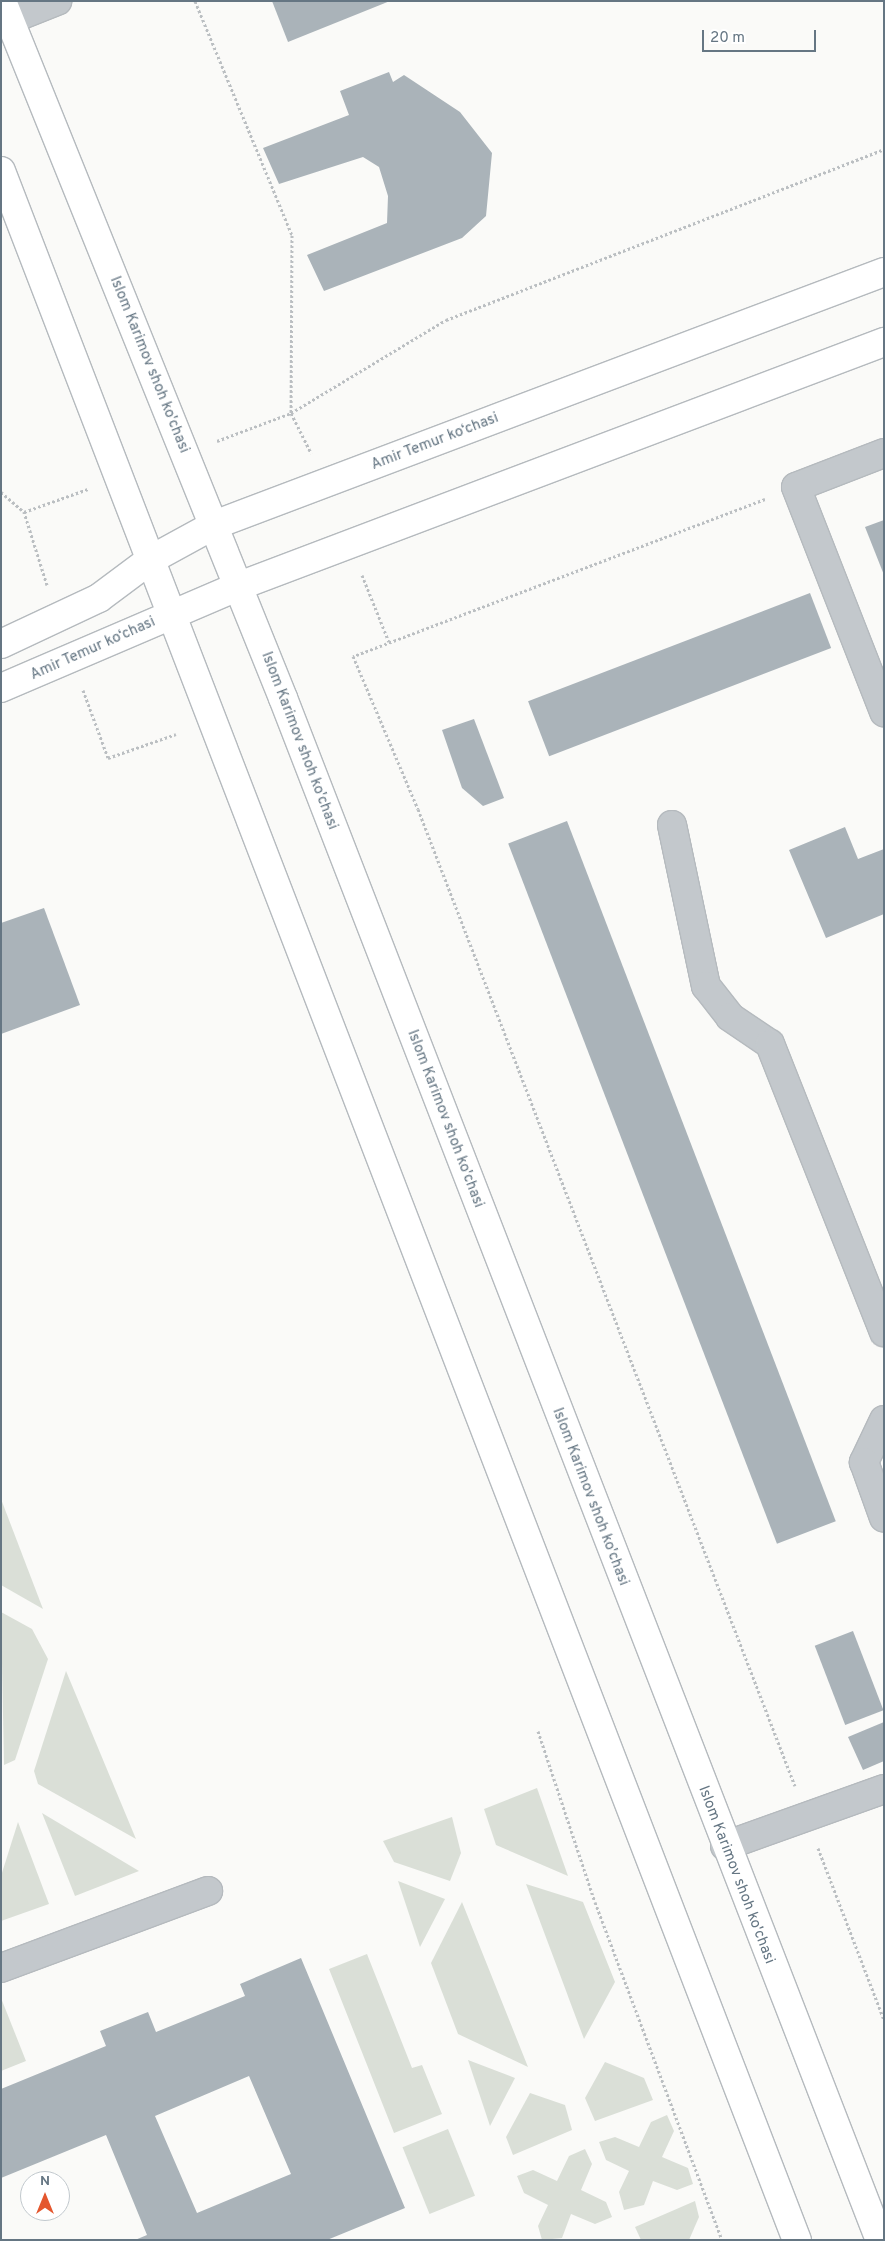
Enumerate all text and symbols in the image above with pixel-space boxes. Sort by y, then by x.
scale bar [705,20,819,52]
text: 20 m [710,29,745,48]
street label: Islom Karimov shoh ko'chasi [105,274,193,456]
street label: Amir Temur ko‘chasi [368,409,502,475]
street label: Amir Temur ko‘chasi [27,613,159,685]
street label: Islom Karimov shoh ko'chasi [257,650,341,832]
street label: Islom Karimov shoh ko'chasi [403,1028,487,1210]
street label: Islom Karimov shoh ko'chasi [548,1406,632,1588]
street label: Islom Karimov shoh ko'chasi [694,1784,778,1966]
north arrow [20,2171,70,2221]
text: N [40,2173,50,2190]

